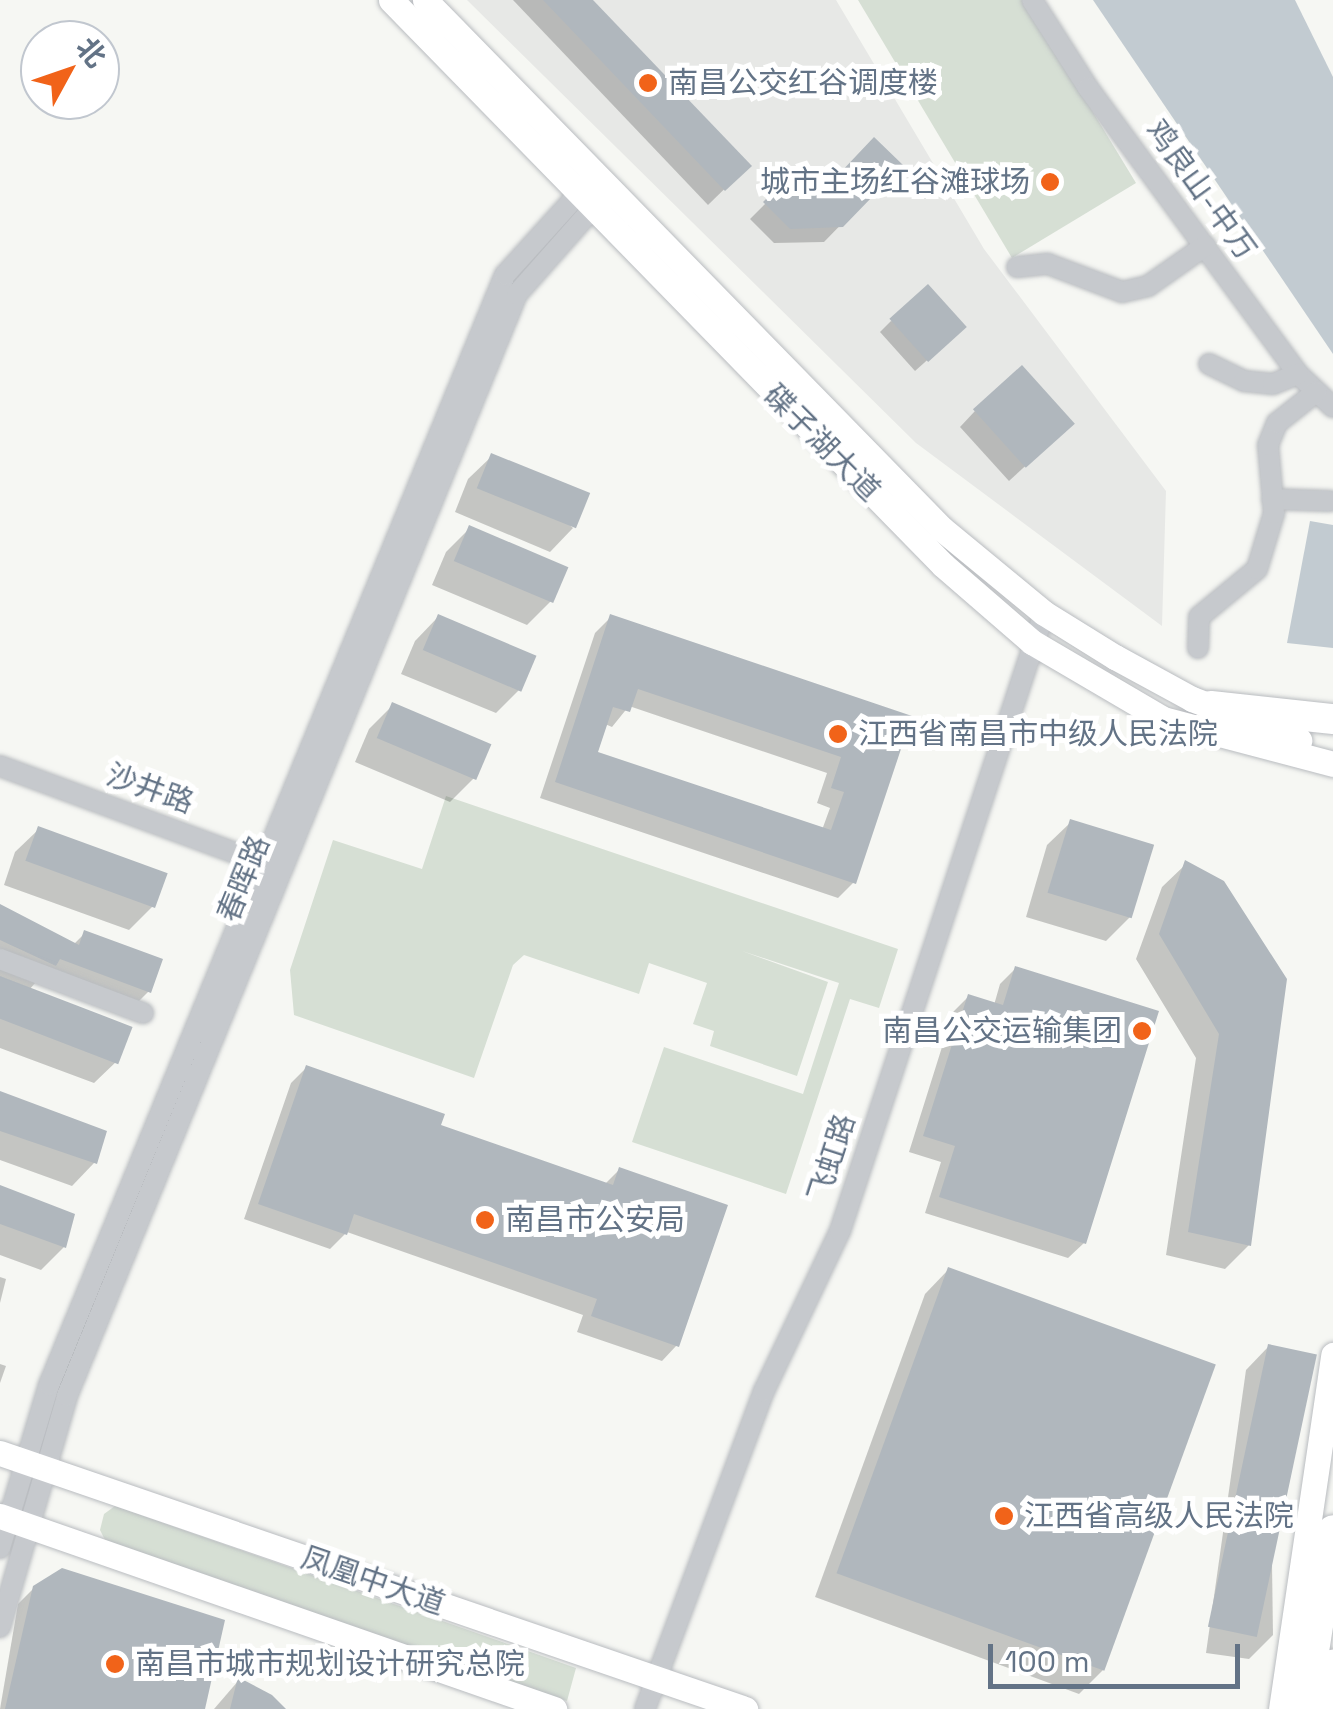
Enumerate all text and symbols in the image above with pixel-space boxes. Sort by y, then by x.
north arrow [20,20,120,120]
text: 北 [69,30,114,74]
place label: 南昌公交红谷调度楼 [668,65,938,101]
marker: 南昌公交红谷调度楼 [637,72,659,94]
street label: 鸡良山-中万 [1138,113,1264,267]
place label: 城市主场红谷滩球场 [760,164,1030,200]
marker: 城市主场红谷滩球场 [1039,171,1061,193]
street label: 碟子湖大道 [756,377,888,509]
place label: 江西省南昌市中级人民法院 [858,716,1218,752]
marker: 江西省南昌市中级人民法院 [827,723,849,745]
street label: 沙井路 [102,757,198,821]
street label: 春晖路 [210,831,278,927]
place label: 南昌公交运输集团 [882,1013,1122,1049]
marker: 南昌公交运输集团 [1131,1020,1153,1042]
street label: 飞虹路 [801,1110,863,1206]
place label: 南昌市公安局 [505,1202,685,1238]
marker: 南昌市公安局 [474,1209,496,1231]
place label: 江西省高级人民法院 [1024,1498,1294,1534]
marker: 江西省高级人民法院 [993,1505,1015,1527]
street label: 凤凰中大道 [296,1540,450,1622]
scale bar [993,1624,1246,1686]
text: 100 m [1005,1642,1090,1681]
place label: 南昌市城市规划设计研究总院 [135,1646,525,1682]
marker: 南昌市城市规划设计研究总院 [104,1653,126,1675]

